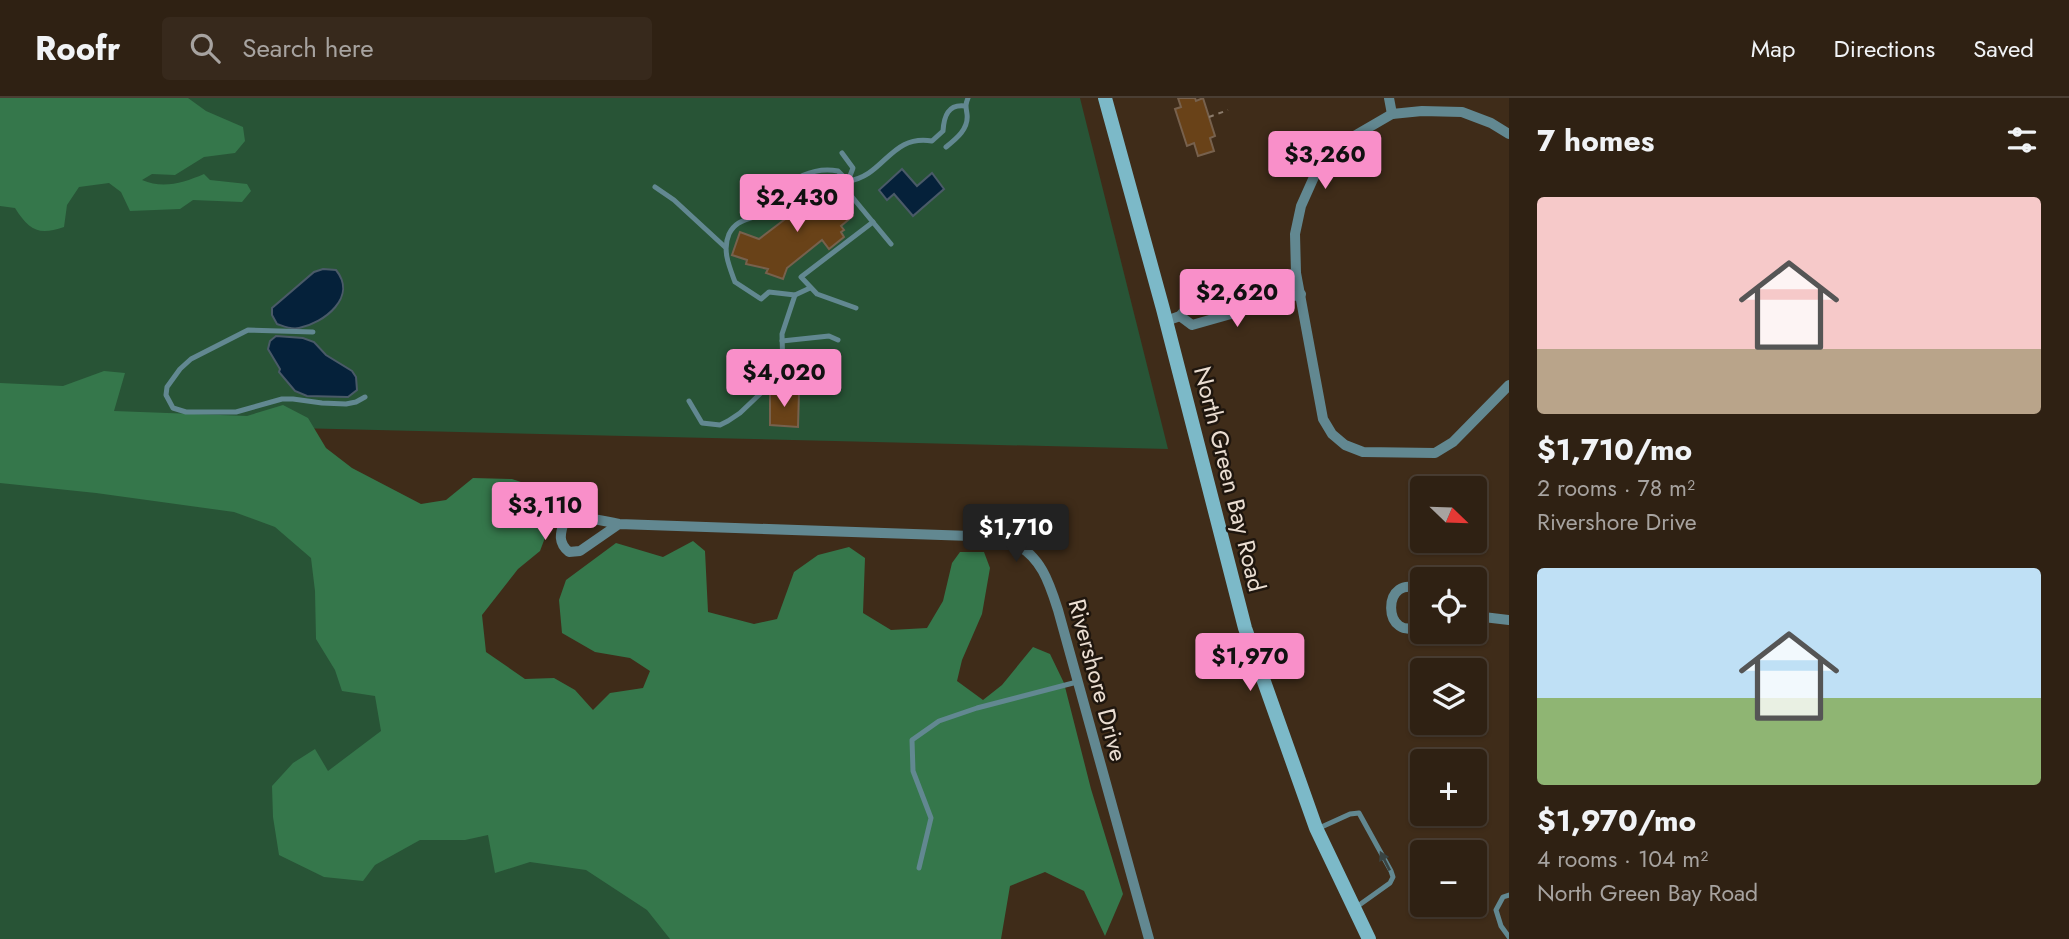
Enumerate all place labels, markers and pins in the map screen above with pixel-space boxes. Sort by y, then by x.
pin: $3,260 [1268,132,1382,191]
pin: $2,430 [740,174,854,234]
pin: $2,620 [1180,270,1294,329]
pin: $4,020 [727,350,841,409]
pin: $3,110 [488,482,602,542]
pin: $1,710 [959,504,1073,564]
pin: $1,970 [1193,634,1307,693]

